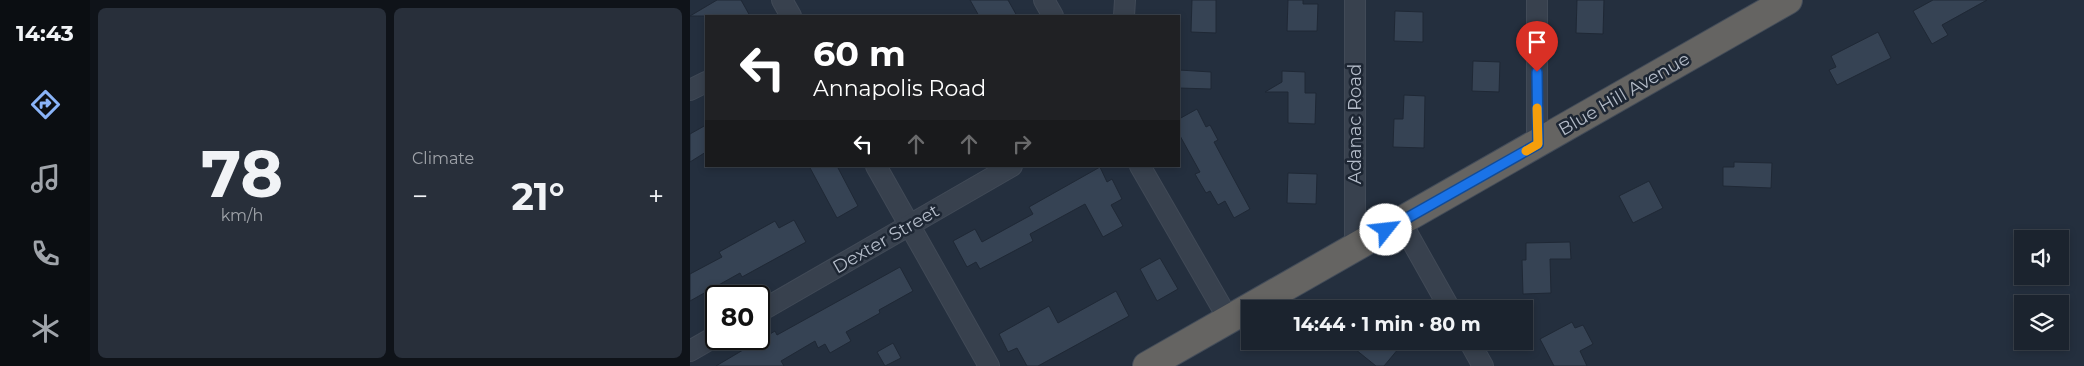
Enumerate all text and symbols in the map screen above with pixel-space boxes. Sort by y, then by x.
text: 14:43 [16,20,74,47]
pin [1516,21,1558,72]
icon: arrive [1523,28,1551,56]
text: 60 m [813,32,906,75]
icon: left [730,35,795,100]
street label: Blue Hill Avenue [1554,47,1694,141]
street label: Adanac Road [1344,64,1366,184]
text: Annapolis Road [813,75,986,102]
icon: directions [28,87,63,122]
icon: left [849,130,877,158]
icon: ahead [902,130,930,158]
icon: ahead [955,130,983,158]
icon: right [1008,130,1036,158]
text: 78 [201,134,283,213]
text: Climate [412,149,474,168]
icon: music [28,161,63,196]
text: 21° [511,173,565,220]
text: − [412,179,428,213]
text: + [648,179,664,213]
street label: Dexter Street [829,200,943,278]
position arrow [1359,203,1411,255]
text: km/h [221,206,263,225]
map controls [2014,230,2069,350]
button: sound [2014,230,2069,285]
icon: phone [28,236,63,271]
speed limit sign: 80 [705,285,770,350]
button: layers [2014,295,2069,350]
icon: climate [28,311,63,346]
text: 14:44 · 1 min · 80 m [1293,313,1481,336]

